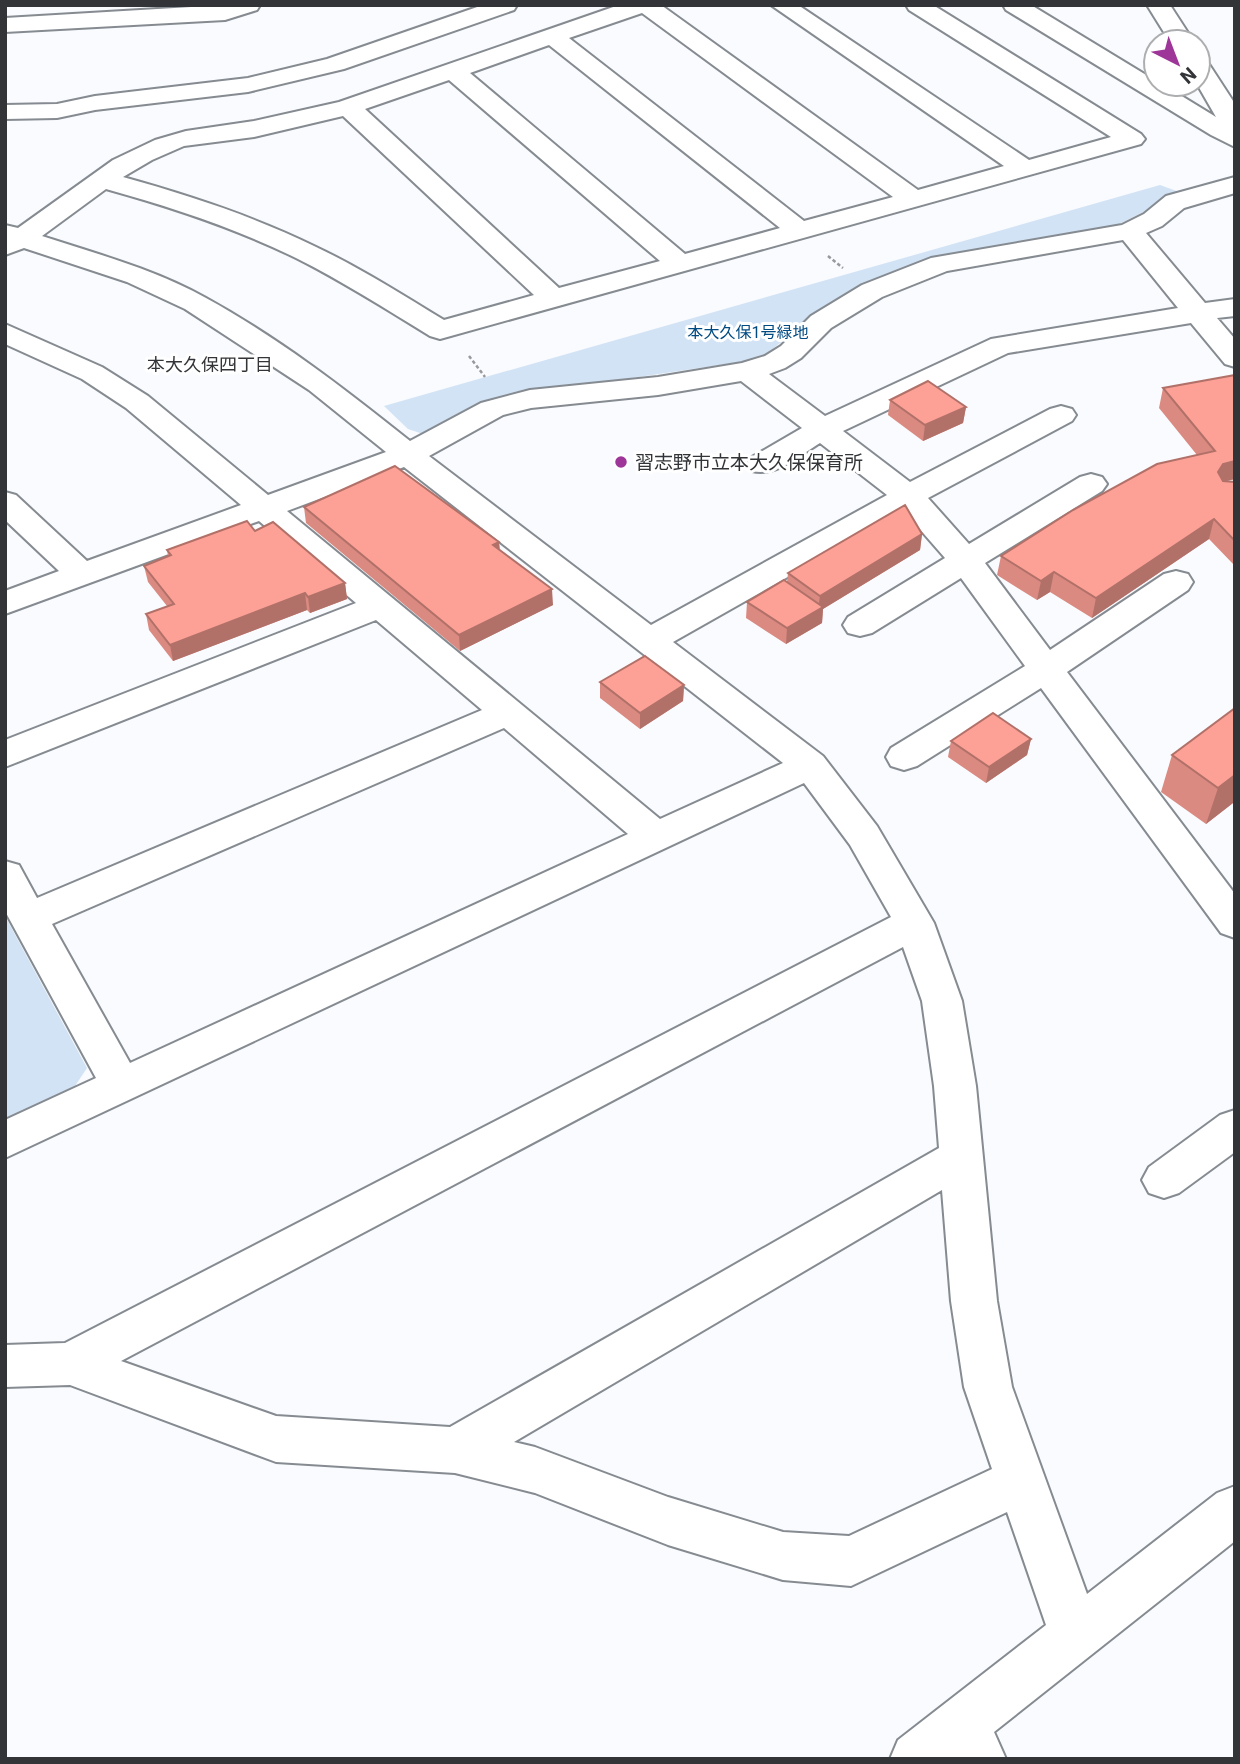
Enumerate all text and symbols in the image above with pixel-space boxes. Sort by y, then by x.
north arrow [1142,28,1212,98]
text: N [1175,62,1201,88]
park label: 本大久保1号緑地 [688,323,809,342]
district label: 本大久保四丁目 [147,354,273,375]
place label: 習志野市立本大久保保育所 [635,451,863,474]
marker: 習志野市立本大久保保育所 [613,454,629,470]

